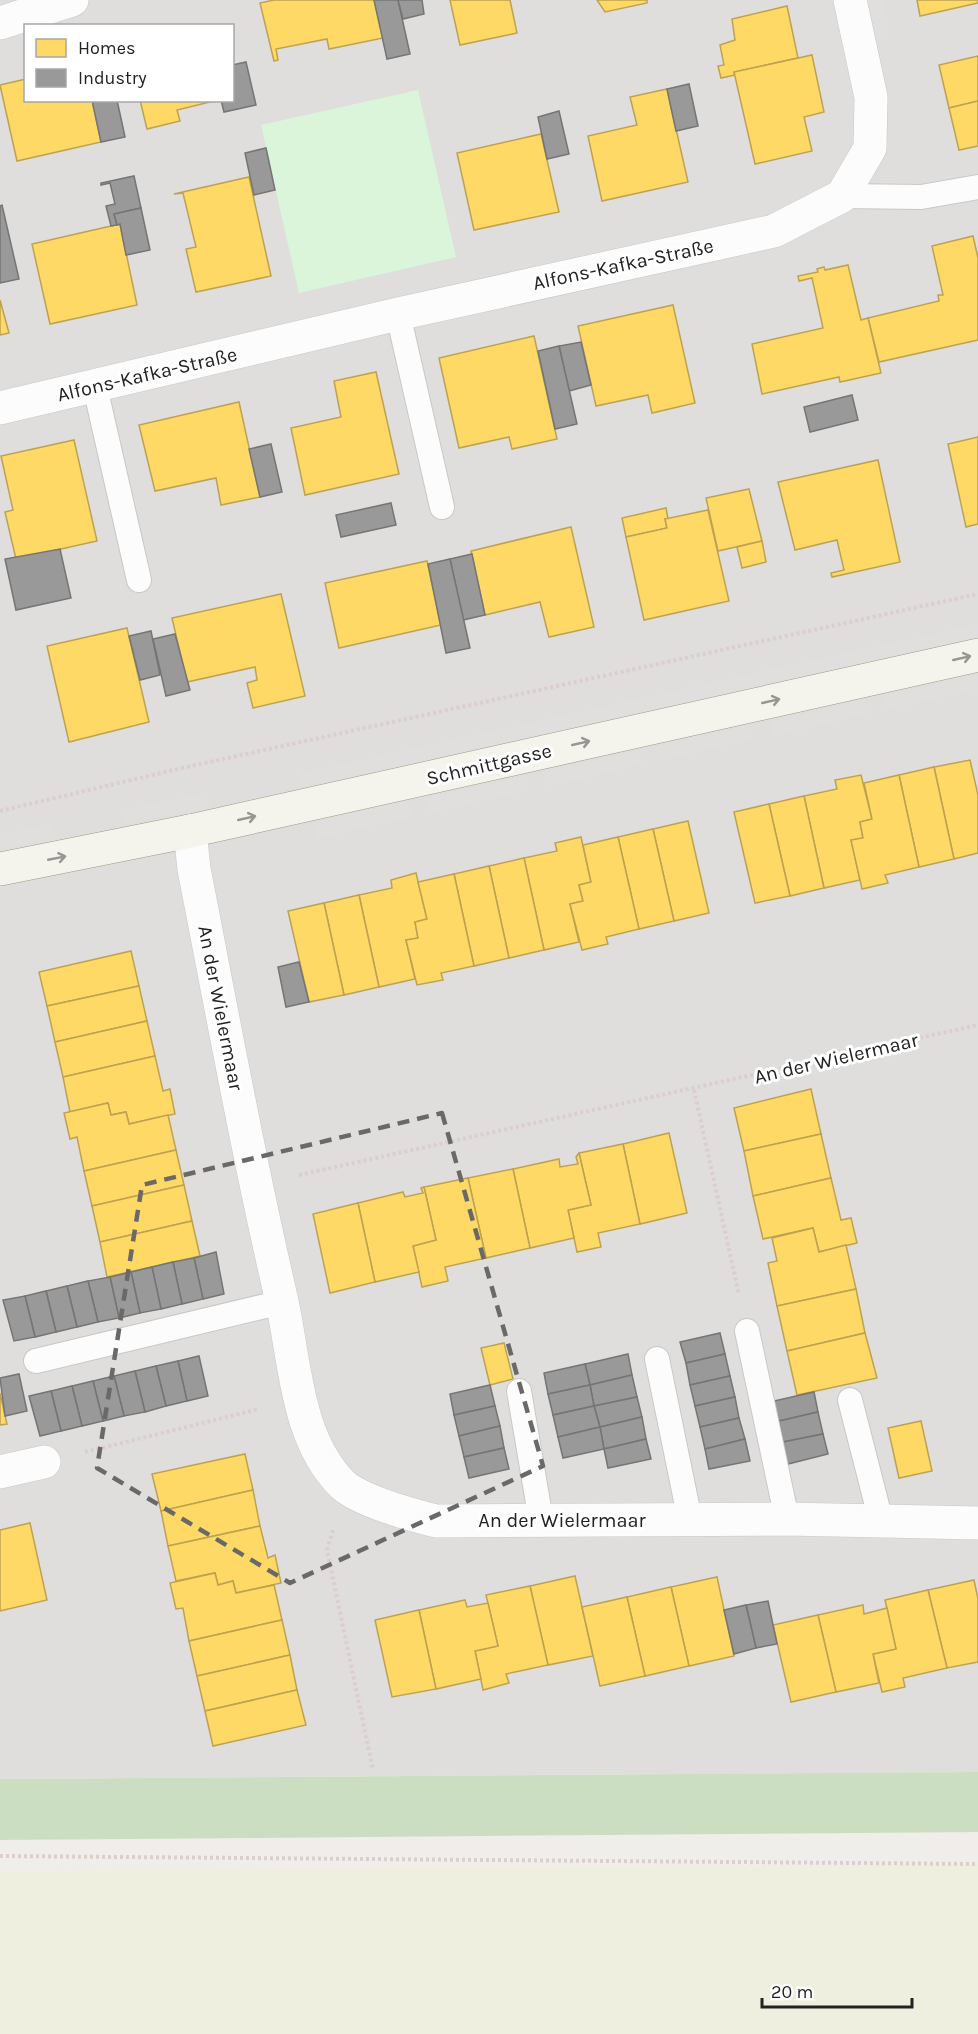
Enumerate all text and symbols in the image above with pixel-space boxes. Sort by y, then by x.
legend [24,24,234,102]
text: Homes [78,37,135,59]
text: Industry [78,67,147,89]
street label: Alfons-Kafka-Straße [531,234,716,295]
street label: Alfons-Kafka-Straße [55,343,239,406]
one-way arrow [952,652,971,664]
one-way arrow [761,695,781,706]
one-way arrow [571,737,590,749]
street label: Schmittgasse [424,739,554,790]
one-way arrow [237,812,257,823]
one-way arrow [47,852,67,863]
street label: An der Wielermaar [193,924,248,1093]
street label: An der Wielermaar [752,1028,921,1089]
street label: An der Wielermaar [478,1509,647,1532]
scale bar [762,1971,912,2009]
text: 20 m [771,1981,813,2003]

